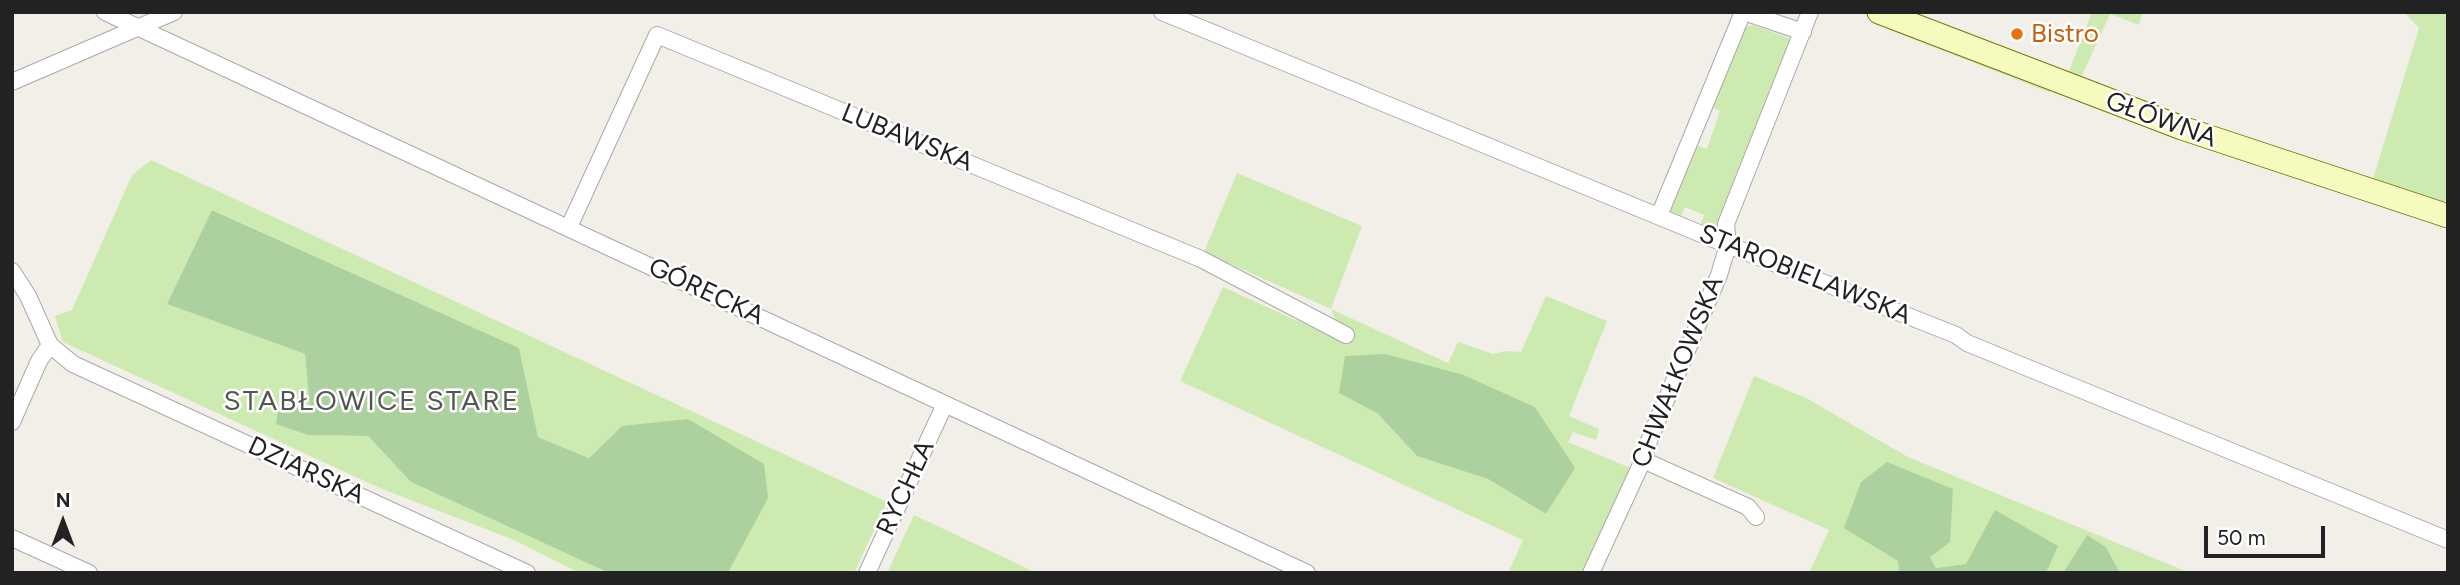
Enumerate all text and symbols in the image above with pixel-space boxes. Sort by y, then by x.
place label: Bistro [2031,18,2099,50]
marker: Bistro [2009,26,2025,42]
street label: GŁÓWNA [2101,86,2221,154]
street label: LUBAWSKA [837,98,977,178]
street label: STAROBIELAWSKA [1695,218,1915,332]
street label: GÓRECKA [643,252,769,332]
street label: CHWAŁKOWSKA [1625,272,1731,472]
district label: STABŁOWICE STARE [226,385,518,419]
street label: DZIARSKA [243,430,369,512]
street label: RYCHŁA [870,435,942,541]
north arrow [28,487,98,557]
text: N [56,489,70,512]
scale bar [2208,512,2329,556]
text: 50 m [2217,525,2266,550]

